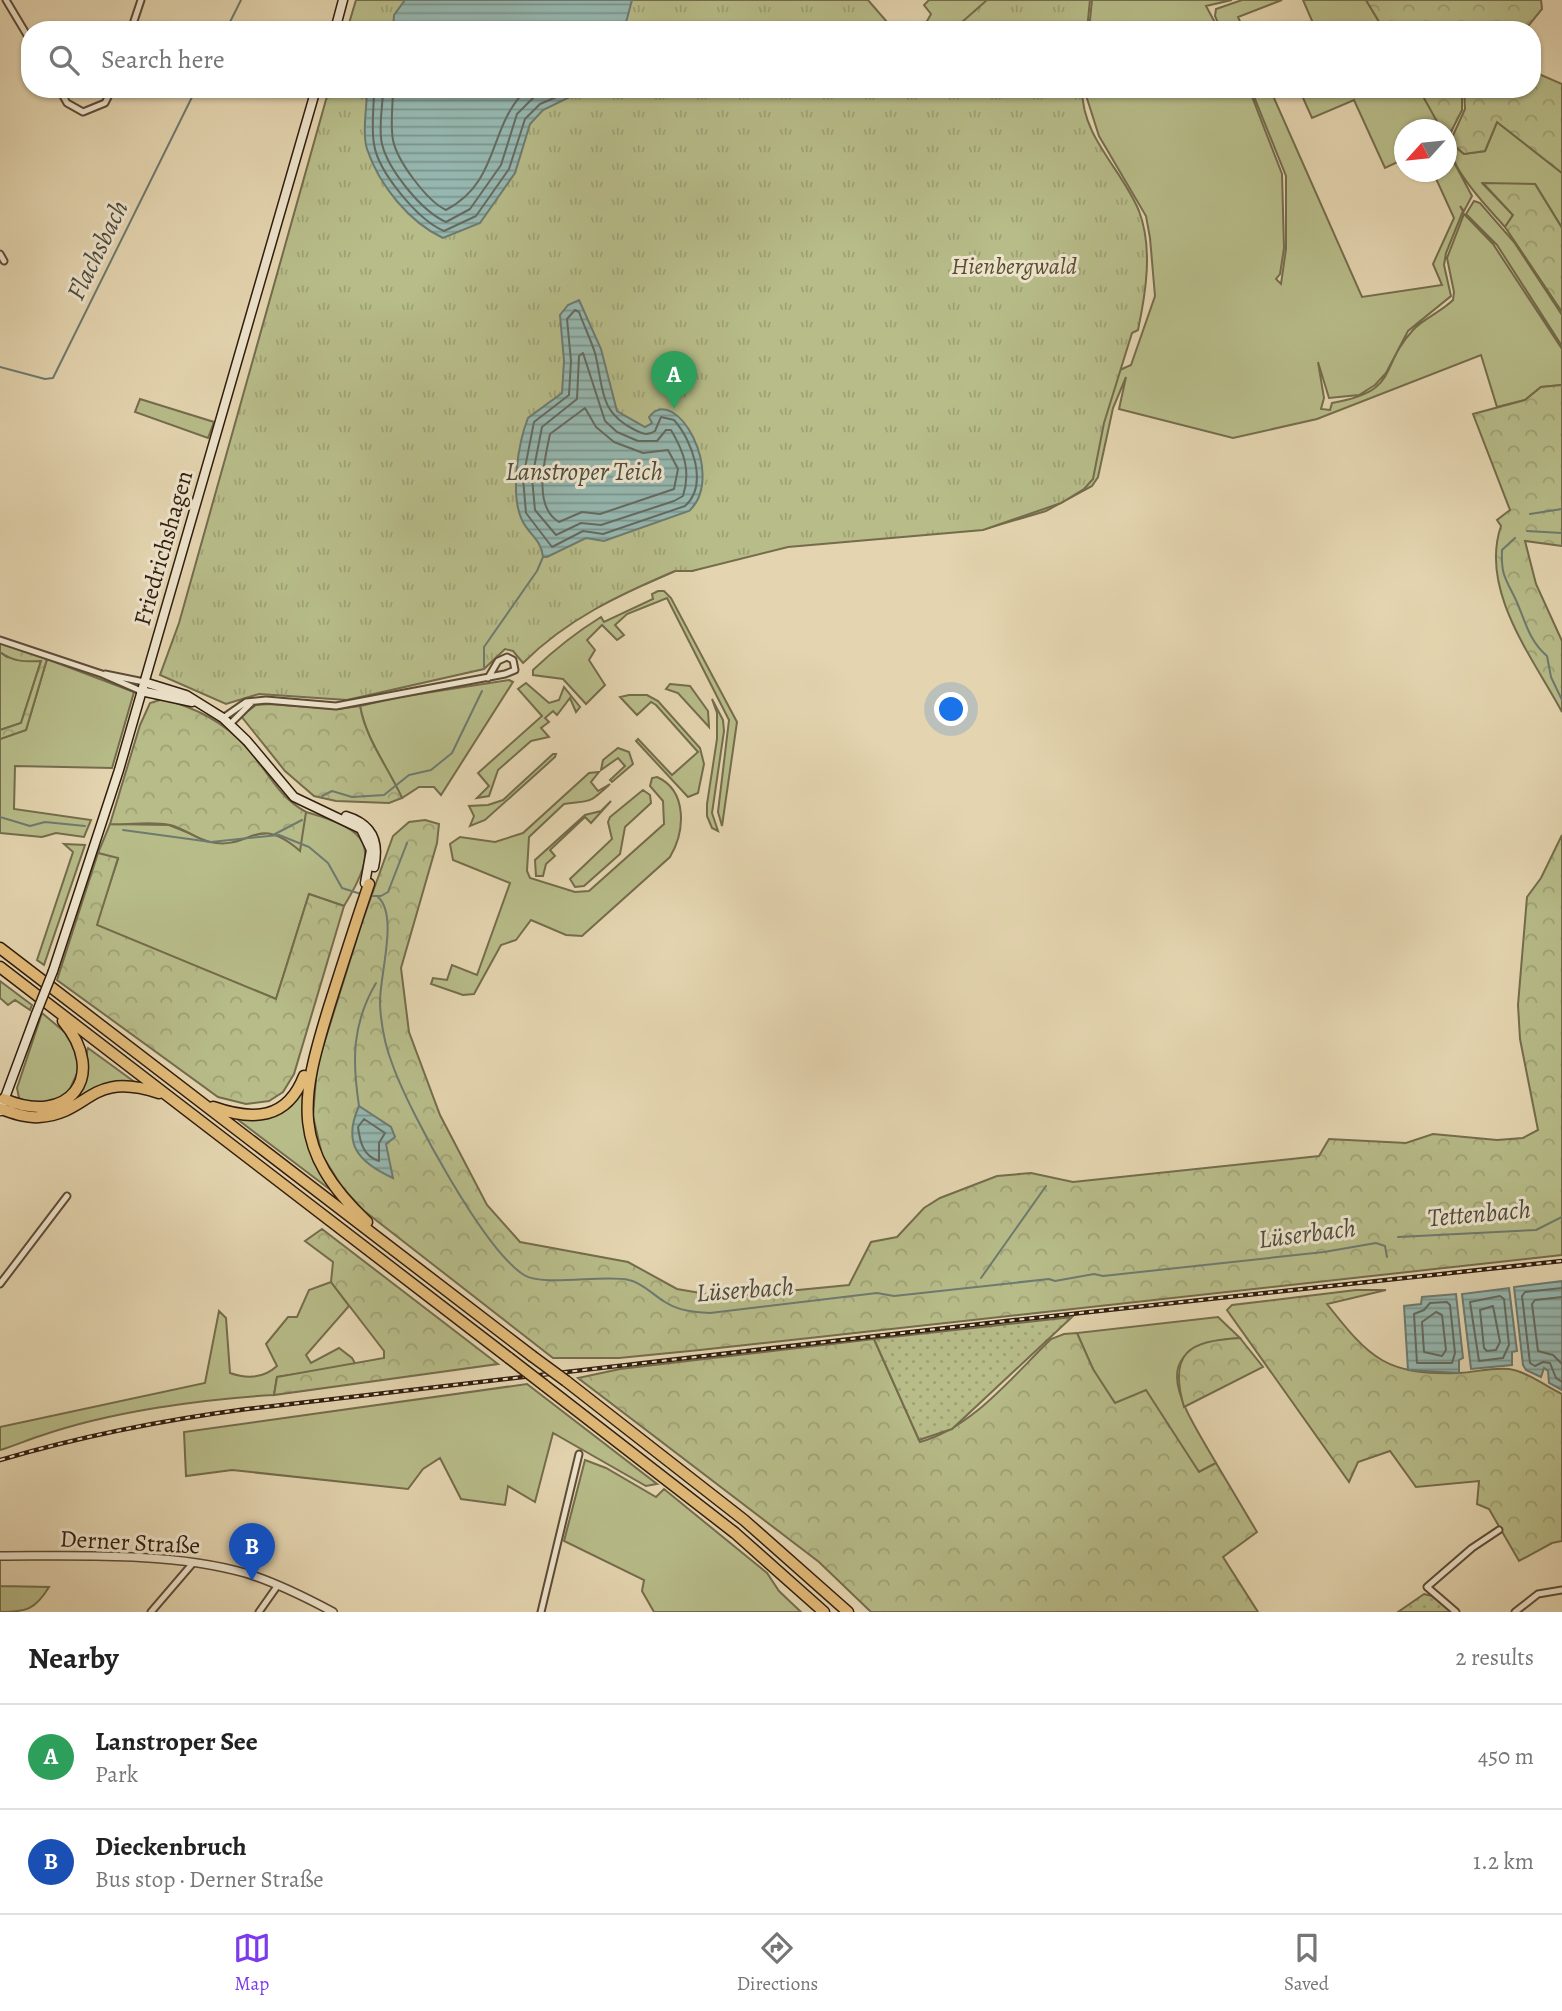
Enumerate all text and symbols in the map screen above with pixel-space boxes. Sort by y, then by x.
search box [21,21,1541,98]
icon: search [45,41,83,79]
text: Search here [101,42,225,77]
north arrow [1394,119,1457,182]
water label: Flachsbach [58,194,137,306]
park label: Hienbergwald [951,250,1077,282]
pin: A [651,351,697,409]
water label: Lanstroper Teich [505,454,663,489]
street label: Friedrichshagen [126,467,200,629]
your location [934,692,968,726]
water label: Tettenbach [1426,1192,1532,1235]
water label: Lüserbach [1256,1210,1358,1257]
water label: Lüserbach [695,1269,795,1310]
street label: Derner Straße [59,1522,201,1562]
pin: B [229,1523,275,1581]
text: Nearby [28,1638,119,1678]
text: 2 results [1456,1642,1534,1673]
text: Lanstroper See [95,1724,258,1759]
text: A [44,1741,58,1772]
text: 450 m [1478,1741,1534,1772]
text: Park [95,1759,138,1790]
text: Dieckenbruch [95,1829,247,1864]
text: B [44,1846,58,1877]
text: 1.2 km [1473,1846,1534,1877]
text: Bus stop · Derner Straße [95,1864,324,1895]
tab: Map [233,1929,271,1997]
tab: Directions [737,1929,818,1997]
tab: Saved [1284,1929,1329,1997]

